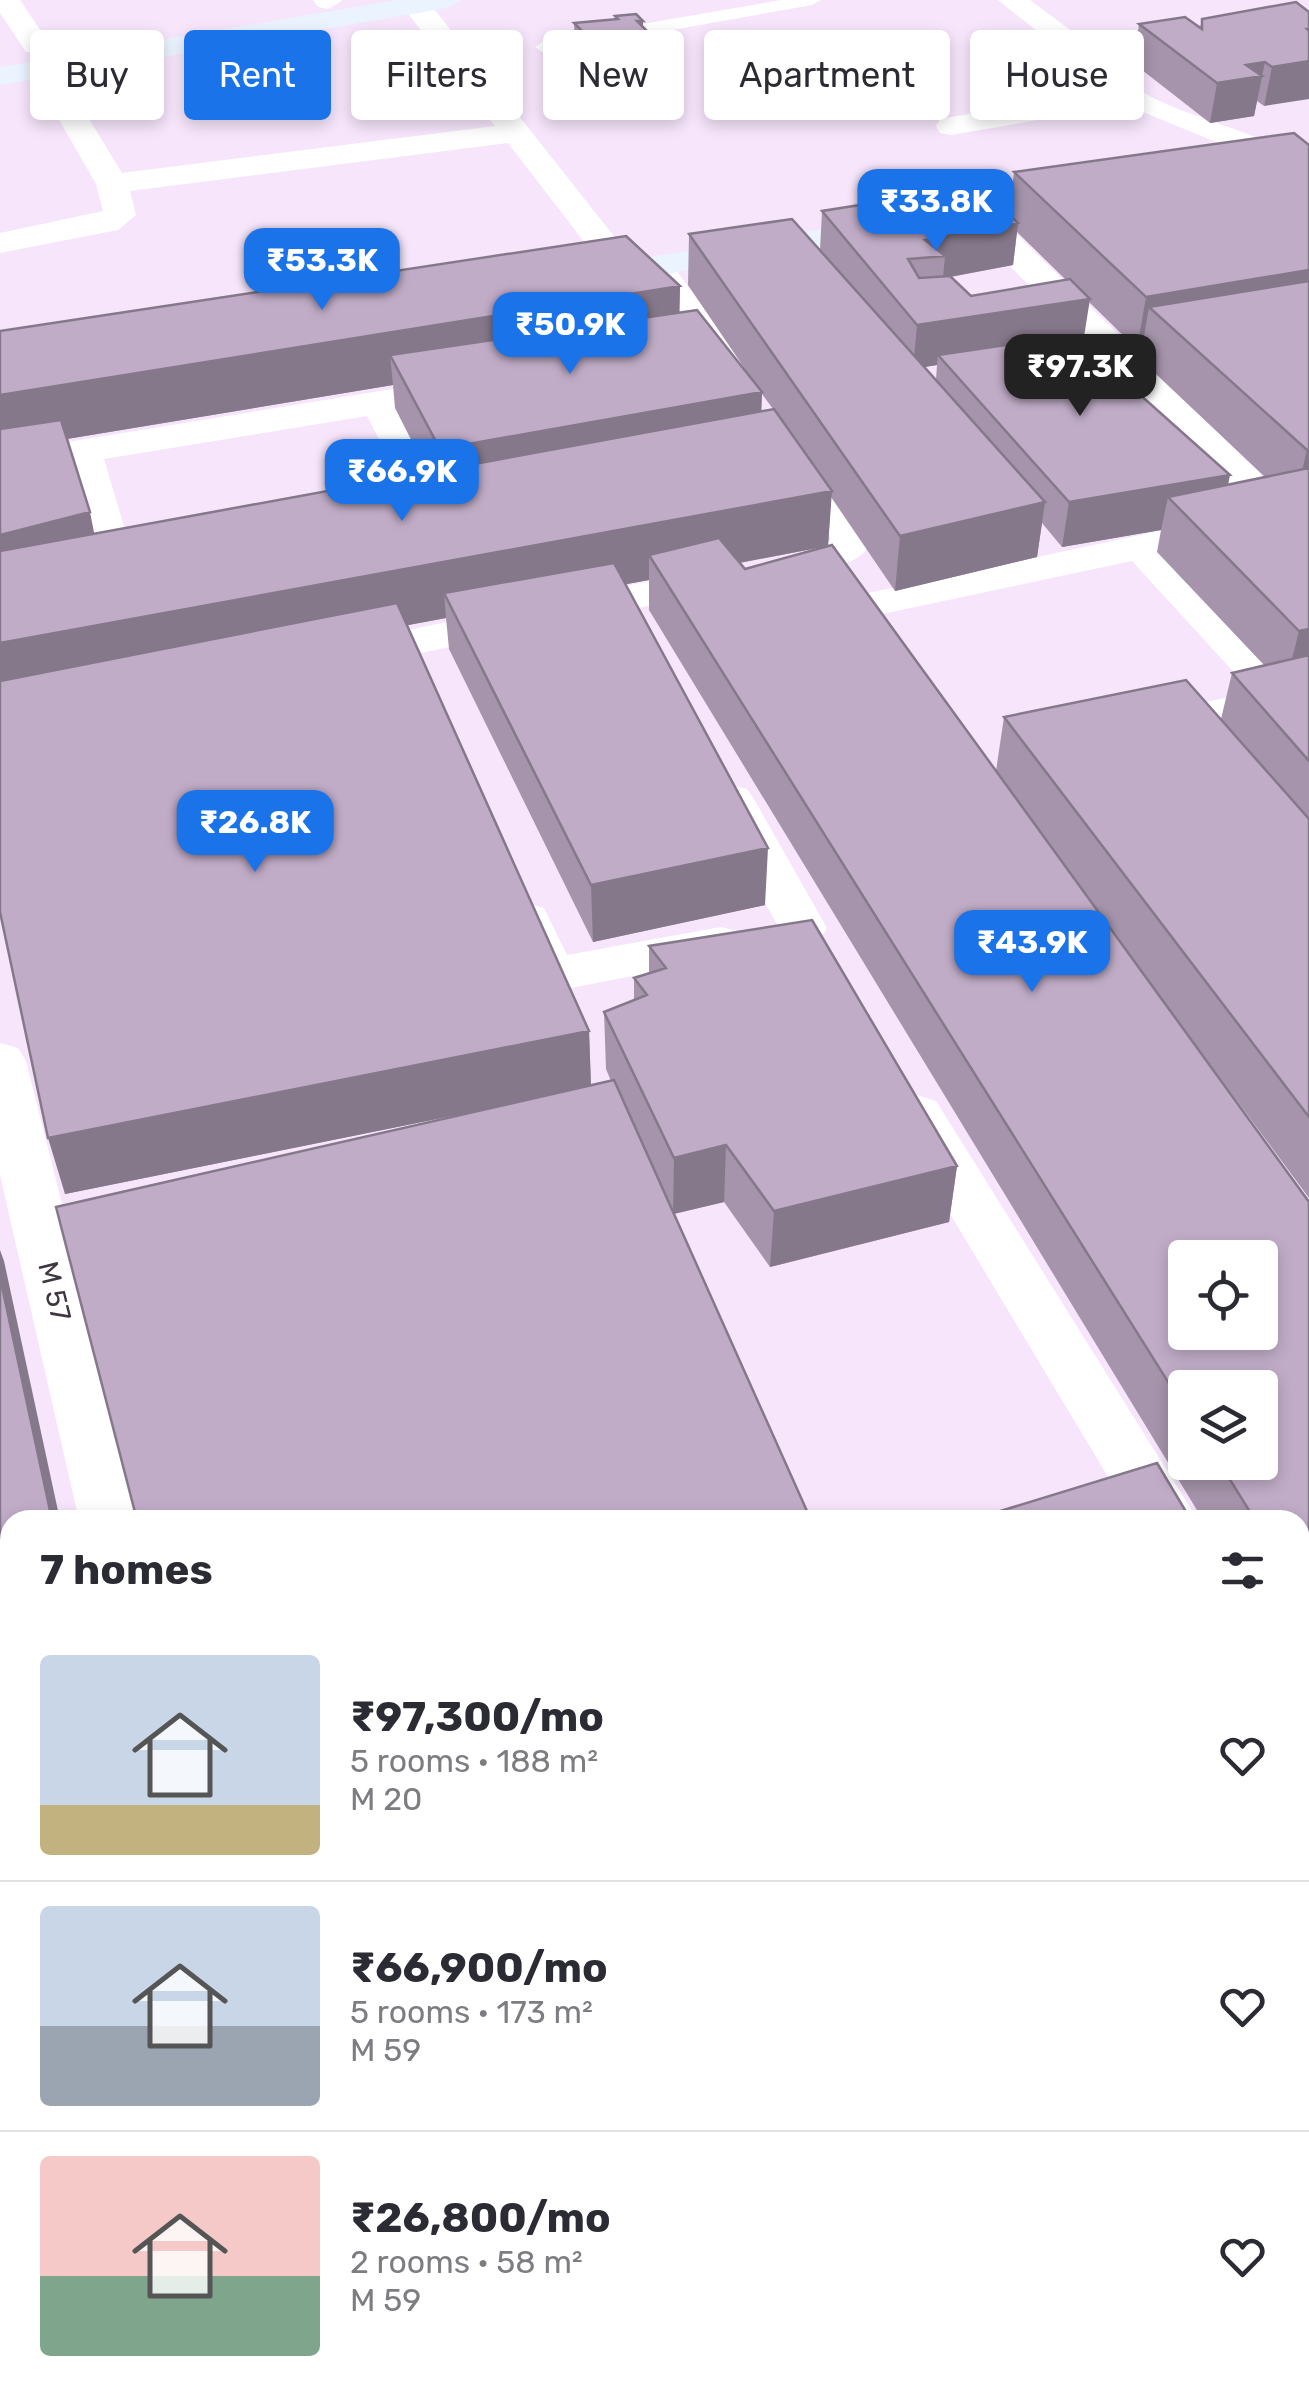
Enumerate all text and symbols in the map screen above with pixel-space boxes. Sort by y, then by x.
chip: Buy [30,30,164,120]
chip: Rent [184,30,331,120]
chip: Filters [351,30,523,120]
chip: New [543,30,684,120]
chip: Apartment [704,30,950,120]
chip: House [970,30,1144,120]
pin: ₹33.8K [855,169,1017,254]
text: ₹33.8K [879,182,993,220]
pin: ₹53.3K [241,228,403,313]
text: ₹53.3K [266,241,378,279]
pin: ₹50.9K [489,292,651,377]
text: ₹50.9K [515,305,625,343]
pin: ₹97.3K [999,334,1161,419]
text: ₹97.3K [1026,347,1134,385]
pin: ₹66.9K [321,439,483,524]
text: ₹66.9K [347,452,457,490]
pin: ₹26.8K [174,790,336,875]
text: ₹26.8K [199,803,311,841]
pin: ₹43.9K [951,910,1113,995]
text: ₹43.9K [976,923,1088,961]
map controls [1168,1240,1278,1480]
button: locate [1168,1240,1278,1350]
street label: M 57 [31,1258,78,1324]
button: layers [1168,1370,1278,1480]
icon: filters [1215,1543,1270,1598]
text: 7 homes [40,1545,213,1595]
text: ₹97,300/mo [350,1692,604,1742]
icon: home [120,1695,240,1815]
icon: heart [1215,1728,1270,1783]
text: 5 rooms · 188 m² [350,1742,598,1780]
text: M 20 [350,1780,422,1818]
text: ₹66,900/mo [350,1943,608,1993]
icon: home [120,1946,240,2066]
icon: heart [1215,1979,1270,2034]
text: 5 rooms · 173 m² [350,1993,593,2031]
text: M 59 [350,2031,421,2069]
text: ₹26,800/mo [350,2193,611,2243]
icon: home [120,2196,240,2316]
icon: heart [1215,2229,1270,2284]
text: 2 rooms · 58 m² [350,2243,583,2281]
text: M 59 [350,2281,421,2319]

